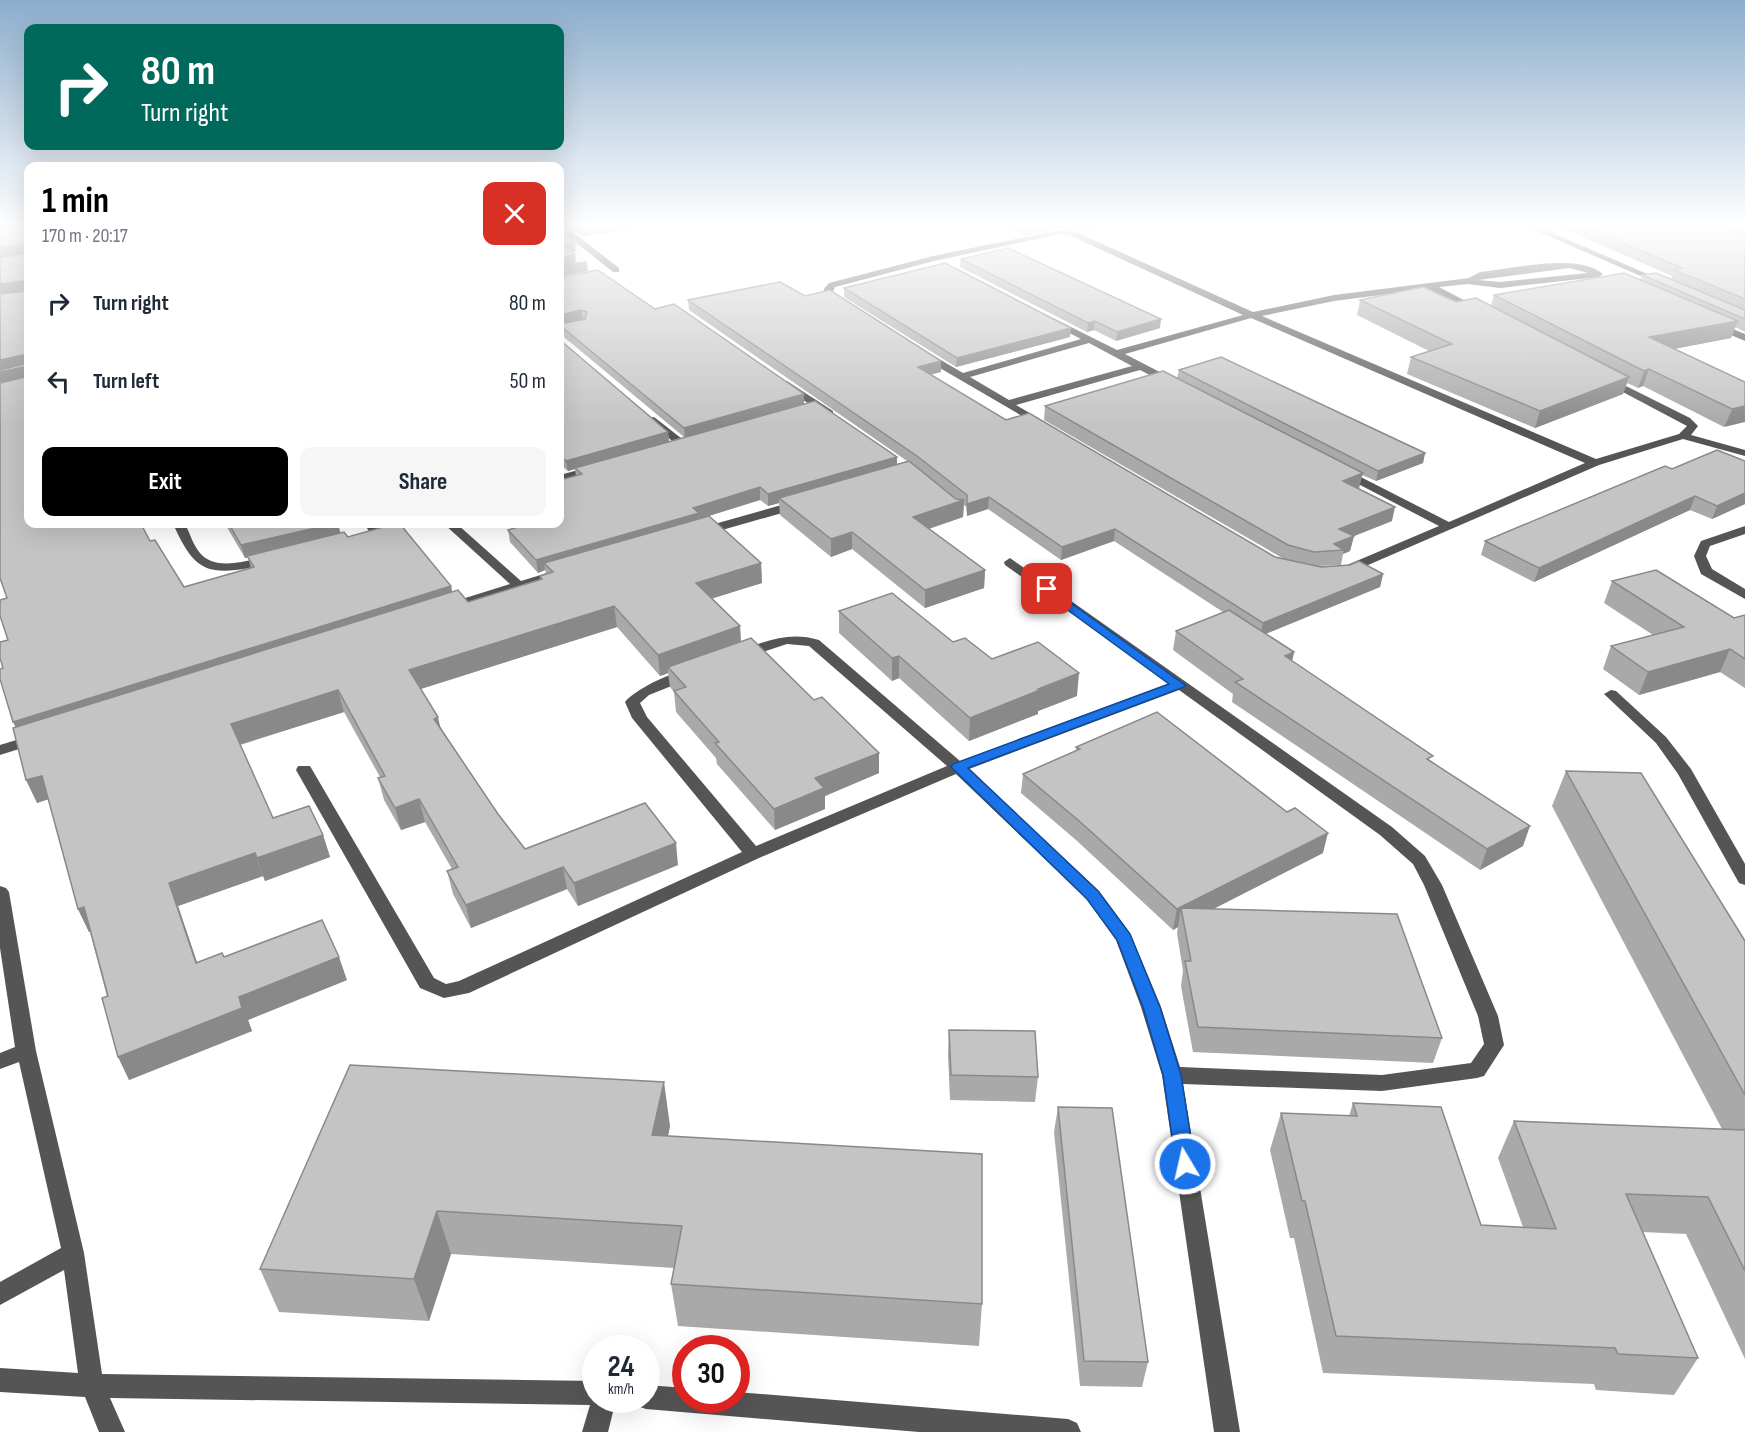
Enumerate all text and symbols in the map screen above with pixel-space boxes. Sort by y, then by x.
text: 80 m [141,46,215,97]
icon: right [42,48,120,126]
text: Turn right [141,97,228,129]
text: 1 min [42,180,109,223]
button: close [483,182,546,245]
text: 170 m · 20:17 [42,224,128,248]
icon: right [42,287,75,320]
text: Turn right [93,290,169,317]
text: 80 m [509,290,546,317]
icon: left [42,365,75,398]
text: Turn left [93,368,159,395]
text: 50 m [510,368,546,395]
button: Exit [42,447,288,516]
button: Share [300,447,546,516]
pin [1021,563,1072,614]
icon: arrive [1030,572,1063,605]
position arrow [1153,1132,1217,1196]
speed limit sign: 30 [672,1335,750,1413]
text: 24 [608,1349,634,1385]
text: km/h [608,1380,634,1399]

